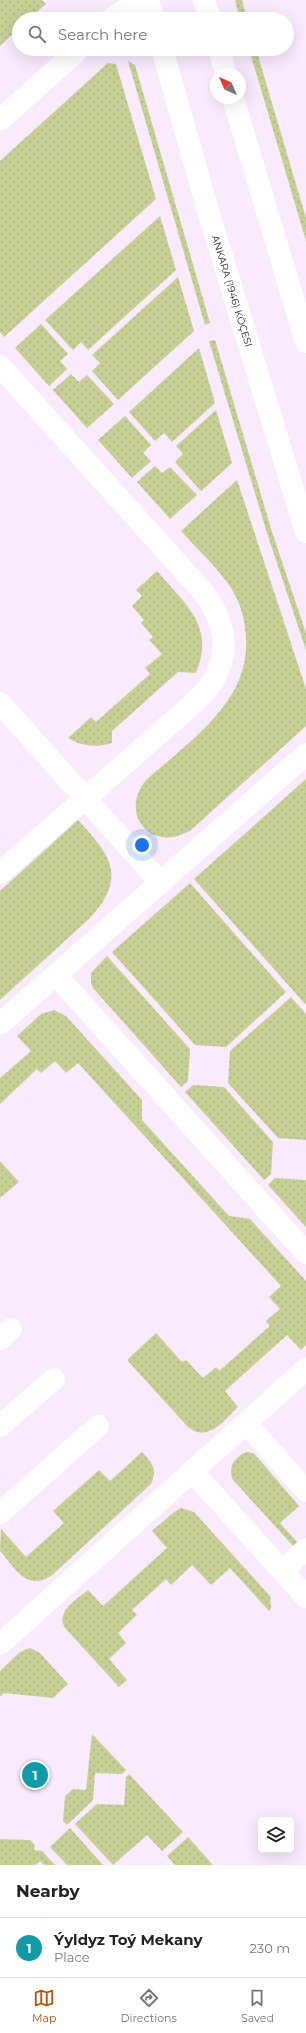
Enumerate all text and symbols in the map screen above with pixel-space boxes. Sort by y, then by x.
search box [12,12,294,56]
icon: search [26,23,48,45]
text: Search here [58,25,147,44]
north arrow [210,68,246,104]
street label: ANKARA (1946) KÖÇESI [209,233,256,348]
your location [132,835,152,855]
pin: 1 [22,1760,48,1790]
map controls [258,1817,294,1853]
button: layers [258,1817,294,1853]
text: Nearby [16,1881,80,1901]
text: Ýyldyz Toý Mekany [54,1930,202,1949]
text: 1 [26,1940,32,1956]
text: 230 m [249,1940,290,1956]
text: Place [54,1949,90,1965]
tab: Map [32,1987,56,2025]
tab: Directions [121,1987,177,2025]
tab: Saved [241,1987,274,2025]

